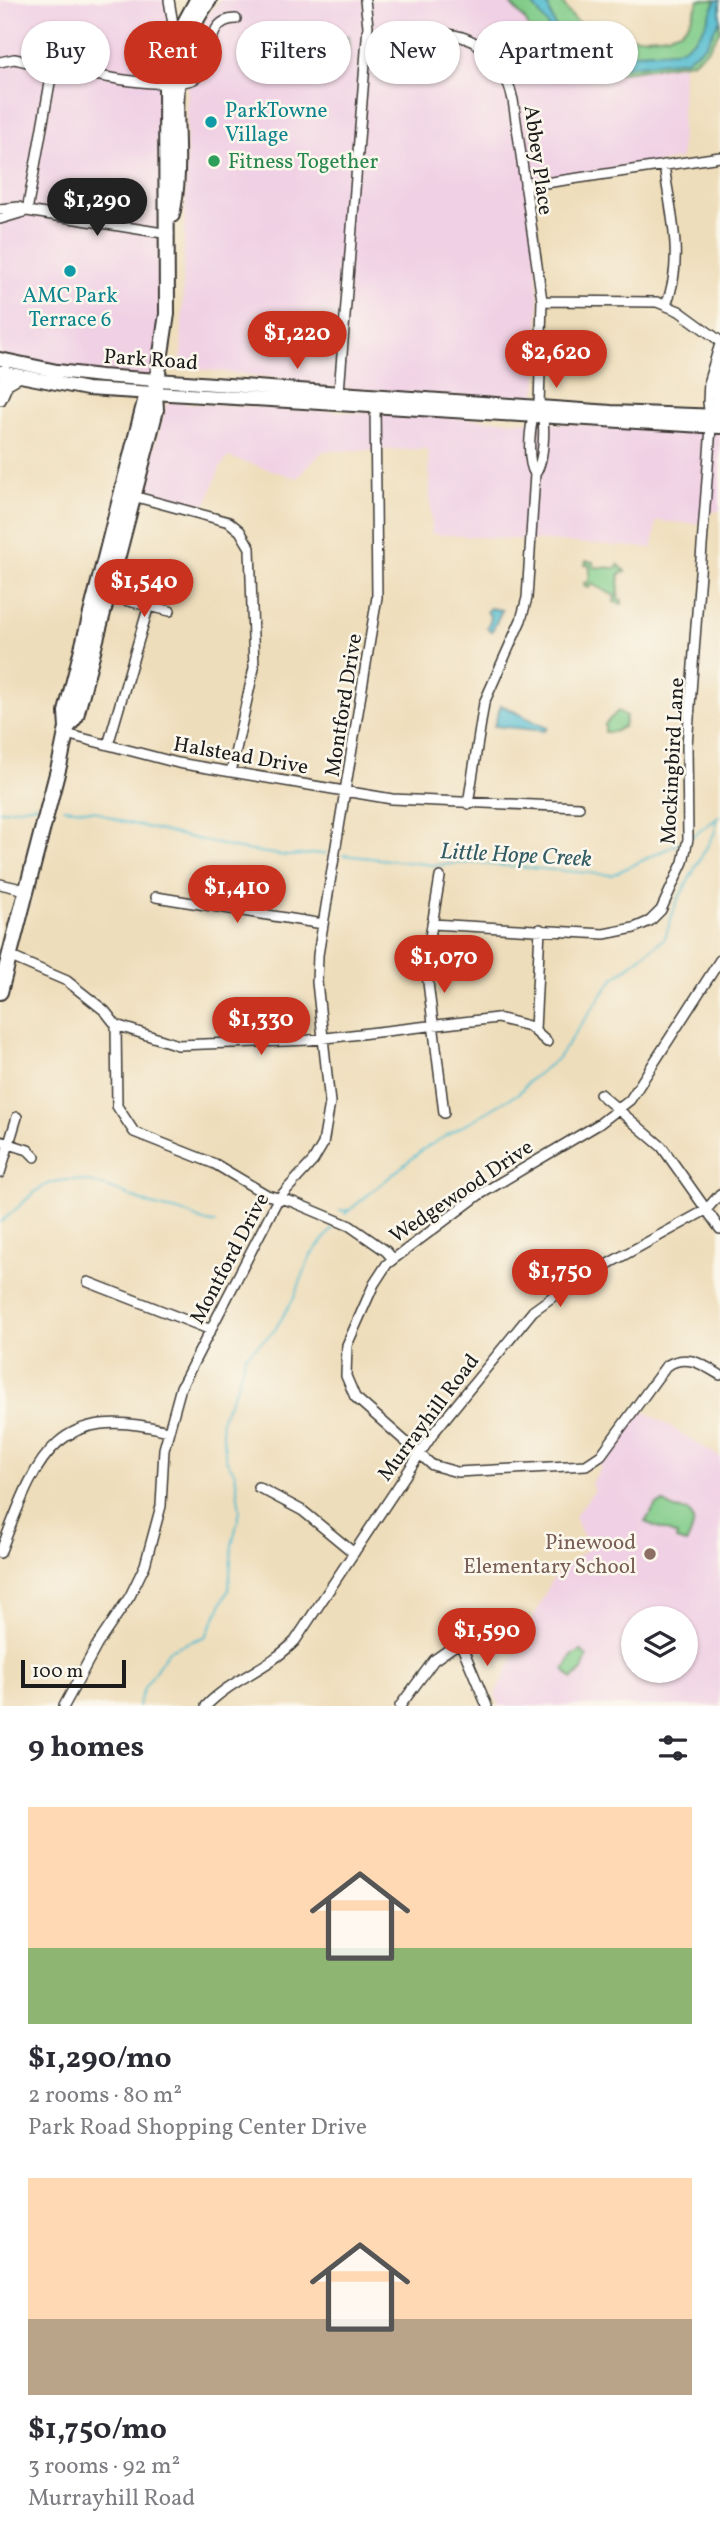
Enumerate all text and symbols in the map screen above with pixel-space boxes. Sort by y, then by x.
chip: Buy [21,21,110,84]
chip: Rent [124,21,222,84]
chip: Filters [236,21,351,84]
chip: New [365,21,460,84]
chip: Apartment [474,21,638,84]
place label: ParkTowne Village [225,97,327,150]
street label: Abbey Place [515,103,560,217]
marker: ParkTowne Village [203,114,219,130]
place label: Fitness Together [228,148,378,177]
marker: Fitness Together [206,153,222,169]
pin: $1,290 [40,178,154,238]
text: $1,290 [63,185,131,217]
marker: AMC Park Terrace 6 [62,263,78,279]
place label: AMC Park Terrace 6 [22,282,118,335]
pin: $1,220 [240,312,354,371]
text: $1,220 [264,318,330,350]
pin: $2,620 [499,330,613,390]
text: $2,620 [521,337,591,369]
street label: Park Road [103,343,199,378]
pin: $1,540 [87,560,201,619]
text: $1,540 [110,566,178,598]
street label: Montford Drive [319,631,370,779]
street label: Mockingbird Lane [655,677,692,846]
street label: Halstead Drive [171,730,310,783]
water label: Little Hope Creek [439,836,593,876]
pin: $1,410 [180,866,294,925]
text: $1,410 [204,872,270,904]
pin: $1,070 [387,936,501,995]
text: $1,070 [410,942,478,974]
pin: $1,330 [204,998,318,1057]
text: $1,330 [228,1004,294,1036]
street label: Wedgewood Drive [384,1133,539,1251]
street label: Montford Drive [184,1188,277,1329]
pin: $1,750 [503,1250,617,1309]
text: $1,750 [528,1256,592,1288]
street label: Murrayhill Road [372,1348,487,1488]
place label: Pinewood Elementary School [463,1529,636,1582]
marker: Pinewood Elementary School [642,1546,658,1562]
map controls [621,1606,698,1683]
button: layers [621,1606,698,1683]
pin: $1,590 [430,1608,544,1668]
text: $1,590 [454,1615,520,1647]
scale bar [21,1657,126,1689]
text: 100 m [32,1659,83,1685]
text: 9 homes [28,1727,144,1769]
icon: filters [654,1729,692,1767]
icon: home [297,1853,423,1979]
text: $1,290/mo [28,2038,172,2080]
text: 2 rooms · 80 m² [28,2080,182,2112]
text: Park Road Shopping Center Drive [28,2112,367,2144]
icon: home [297,2224,423,2350]
text: $1,750/mo [28,2409,167,2451]
text: 3 rooms · 92 m² [28,2451,180,2483]
text: Murrayhill Road [28,2483,195,2515]

